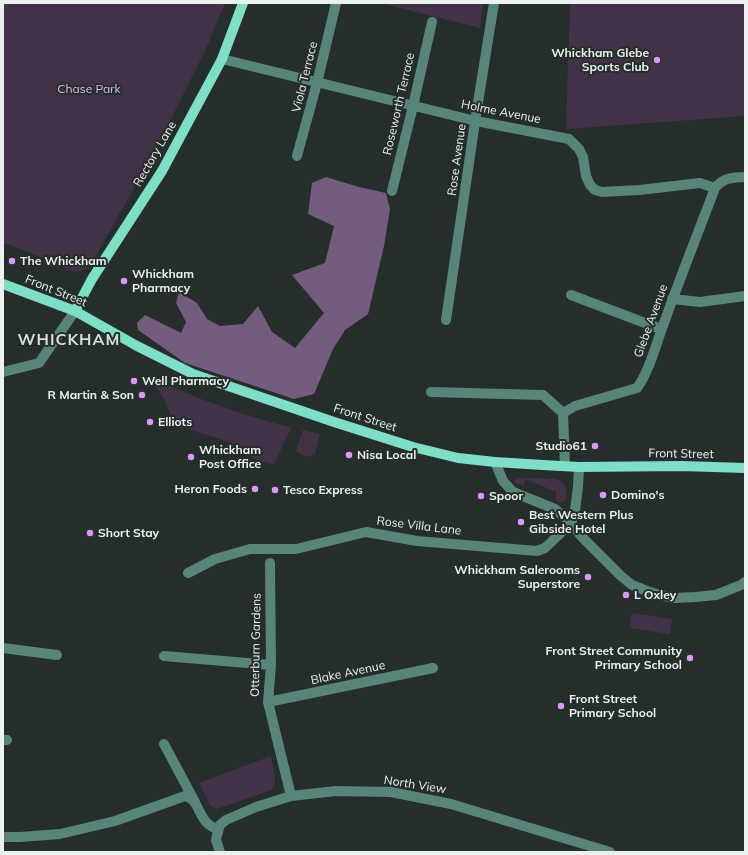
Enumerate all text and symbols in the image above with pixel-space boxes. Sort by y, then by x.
street label: Viola Terrace [289,40,321,114]
place label: Whickham Glebe Sports Club [551,46,649,74]
street label: Roseworth Terrace [380,51,418,157]
marker: Whickham Glebe Sports Club [652,55,662,65]
park label: Chase Park [57,82,121,96]
street label: Holme Avenue [460,97,542,127]
street label: Rectory Lane [130,119,180,189]
street label: Rose Avenue [445,123,469,197]
place label: The Whickham [20,254,106,268]
marker: The Whickham [7,256,17,266]
place label: Whickham Pharmacy [132,267,194,295]
street label: Front Street [23,272,89,310]
marker: Whickham Pharmacy [119,276,129,286]
street label: Glebe Avenue [631,282,671,360]
district label: WHICKHAM [18,330,120,350]
place label: Well Pharmacy [142,374,229,388]
marker: Well Pharmacy [129,376,139,386]
place label: R Martin & Son [48,388,134,402]
marker: R Martin & Son [137,390,147,400]
street label: Front Street [332,401,398,435]
place label: Elliots [158,415,192,429]
marker: Elliots [145,417,155,427]
place label: Studio61 [536,439,587,453]
marker: Studio61 [590,441,600,451]
place label: Whickham Post Office [199,443,261,471]
street label: Front Street [648,446,714,462]
place label: Nisa Local [357,448,416,462]
marker: Nisa Local [344,450,354,460]
marker: Whickham Post Office [186,452,196,462]
place label: Heron Foods [175,482,247,496]
place label: Tesco Express [283,483,363,497]
marker: Heron Foods [250,484,260,494]
marker: Tesco Express [270,485,280,495]
place label: Domino's [611,488,664,502]
place label: Spoor [489,489,523,503]
marker: Domino's [598,490,608,500]
marker: Spoor [476,491,486,501]
place label: Best Western Plus Gibside Hotel [529,508,633,536]
street label: Rose Villa Lane [376,514,462,538]
marker: Best Western Plus Gibside Hotel [516,517,526,527]
place label: Short Stay [98,526,159,540]
marker: Short Stay [85,528,95,538]
place label: Whickham Salerooms Superstore [454,563,580,591]
marker: Whickham Salerooms Superstore [583,572,593,582]
place label: L Oxley [634,588,676,602]
marker: L Oxley [621,590,631,600]
street label: Otterburn Gardens [248,593,264,697]
place label: Front Street Community Primary School [545,644,682,672]
marker: Front Street Community Primary School [685,653,695,663]
street label: Blake Avenue [309,658,387,688]
place label: Front Street Primary School [569,692,656,720]
marker: Front Street Primary School [556,701,566,711]
street label: North View [383,773,447,797]

